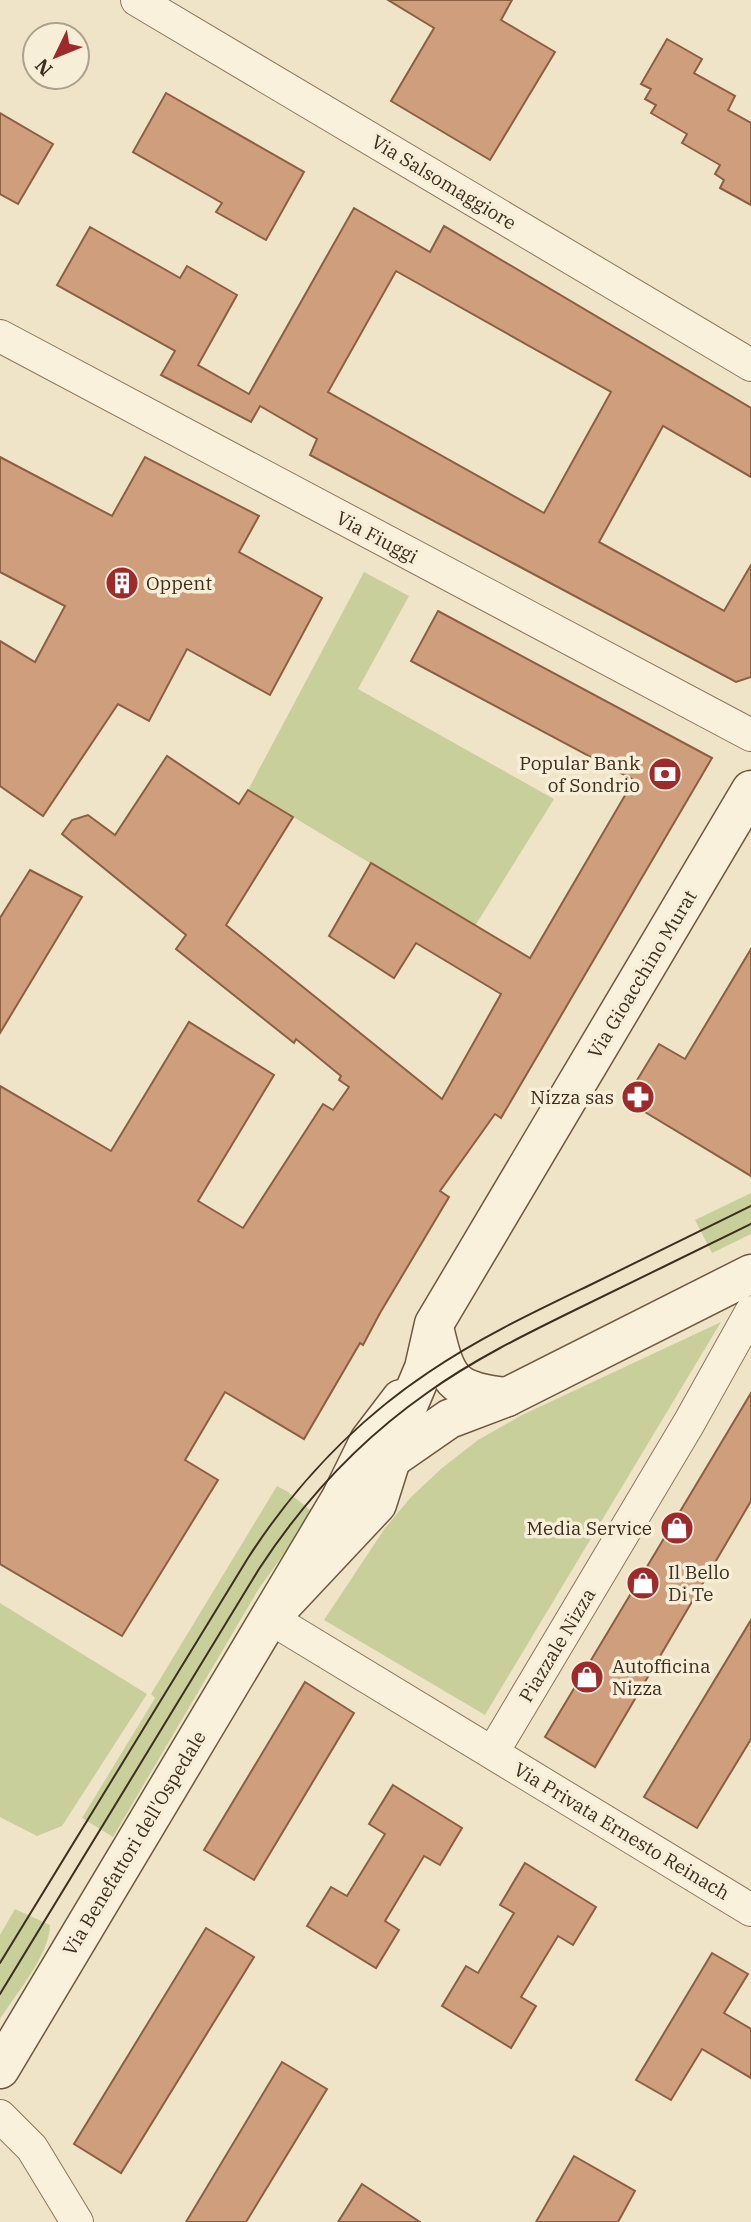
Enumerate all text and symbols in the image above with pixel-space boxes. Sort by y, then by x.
north arrow [21,21,91,91]
text: N [30,54,57,81]
street label: Via Salsomaggiore [367,129,521,235]
street label: Via Fiuggi [332,506,422,568]
building icon: Oppent [103,564,141,602]
place label: Oppent [146,571,212,595]
place label: Popular Bank of Sondrio [519,751,640,797]
bank icon: Popular Bank of Sondrio [646,755,684,793]
street label: Via Gioacchino Murat [582,885,702,1063]
pharmacy icon: Nizza sas [619,1078,657,1116]
place label: Nizza sas [530,1085,614,1109]
shop icon: Media Service [658,1509,696,1547]
place label: Media Service [526,1516,652,1540]
place label: Il Bello Di Te [668,1560,730,1606]
shop icon: Il Bello Di Te [624,1564,662,1602]
street label: Piazzale Nizza [514,1584,600,1706]
place label: Autofficina Nizza [612,1654,711,1700]
shop icon: Autofficina Nizza [568,1658,606,1696]
street label: Via Benefattori dell'Ospedale [57,1726,211,1960]
street label: Via Privata Ernesto Reinach [510,1757,734,1905]

